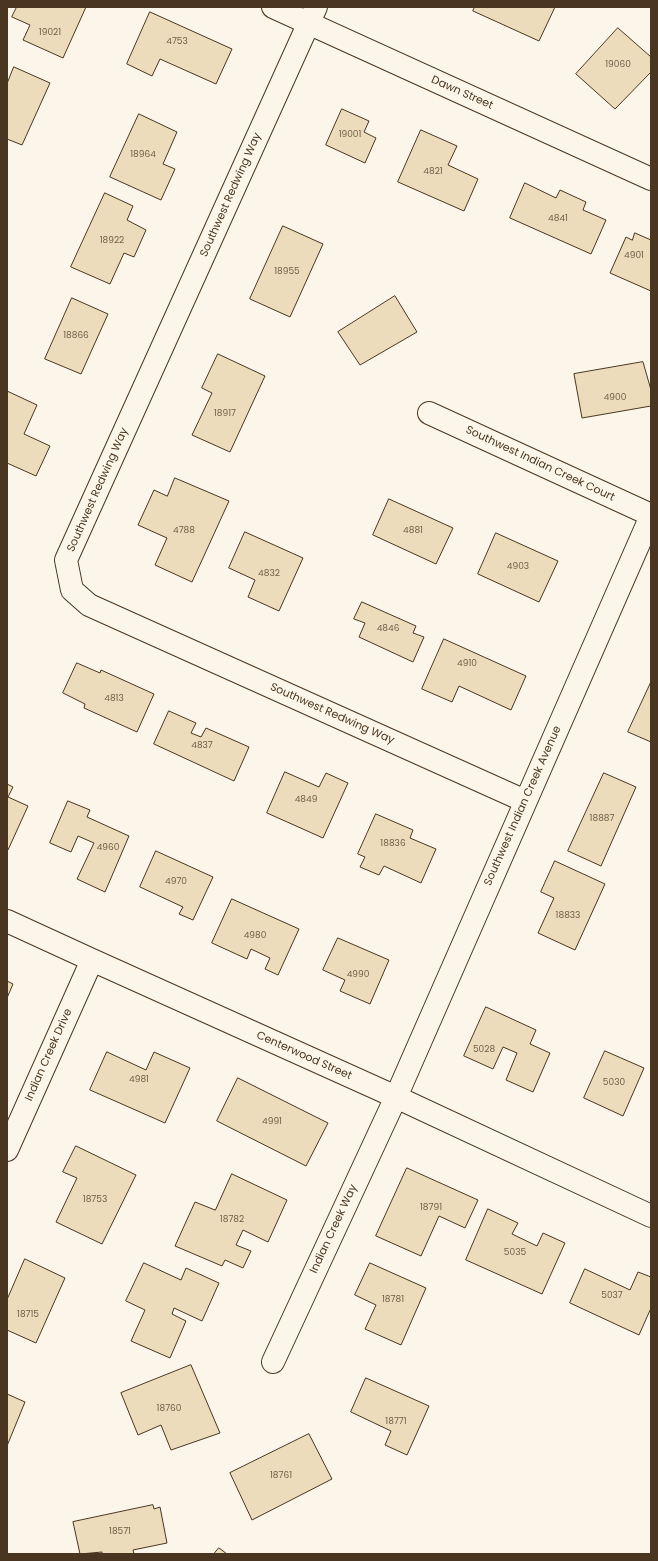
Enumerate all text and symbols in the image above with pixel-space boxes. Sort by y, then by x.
house number: 19021 [39,28,61,38]
house number: 4753 [166,37,188,47]
house number: 19060 [605,60,631,70]
street label: Dawn Street [429,73,495,113]
house number: 19001 [339,130,361,140]
street label: Southwest Redwing Way [198,131,264,259]
house number: 18964 [130,150,156,160]
house number: 4821 [423,167,443,177]
house number: 4841 [548,214,568,224]
house number: 18922 [100,236,124,246]
house number: 4901 [624,251,644,261]
house number: 18955 [274,267,300,277]
house number: 18866 [63,331,89,341]
house number: 4900 [604,393,626,403]
house number: 18917 [214,409,236,419]
street label: Southwest Indian Creek Court [463,424,617,504]
street label: Southwest Redwing Way [65,426,131,554]
house number: 4788 [173,526,195,536]
house number: 4881 [403,526,423,536]
house number: 4903 [507,562,529,572]
house number: 4832 [258,569,280,579]
house number: 4846 [377,624,399,634]
house number: 4910 [457,659,477,669]
street label: Southwest Redwing Way [268,681,396,747]
house number: 4813 [104,694,124,704]
street label: Southwest Indian Creek Avenue [482,724,564,888]
house number: 4837 [191,741,213,751]
house number: 4849 [295,795,317,805]
house number: 18887 [590,814,614,824]
house number: 18836 [380,839,406,849]
house number: 4960 [97,843,119,853]
house number: 4970 [165,877,187,887]
house number: 18833 [556,911,580,921]
house number: 4980 [244,931,266,941]
house number: 4990 [347,970,369,980]
street label: Indian Creek Drive [23,1007,75,1103]
street label: Centerwood Street [254,1029,354,1083]
house number: 5028 [473,1045,495,1055]
house number: 4981 [129,1075,149,1085]
house number: 5030 [603,1078,625,1088]
house number: 4991 [262,1117,282,1127]
street label: Indian Creek Way [308,1182,360,1276]
house number: 18753 [83,1195,107,1205]
house number: 18791 [420,1203,442,1213]
house number: 18782 [220,1215,244,1225]
house number: 5035 [504,1248,526,1258]
house number: 5037 [601,1291,623,1301]
house number: 18781 [382,1295,404,1305]
house number: 18715 [17,1310,39,1320]
house number: 18760 [157,1404,181,1414]
house number: 18771 [385,1417,407,1427]
house number: 18761 [270,1471,292,1481]
house number: 18571 [109,1527,131,1537]

